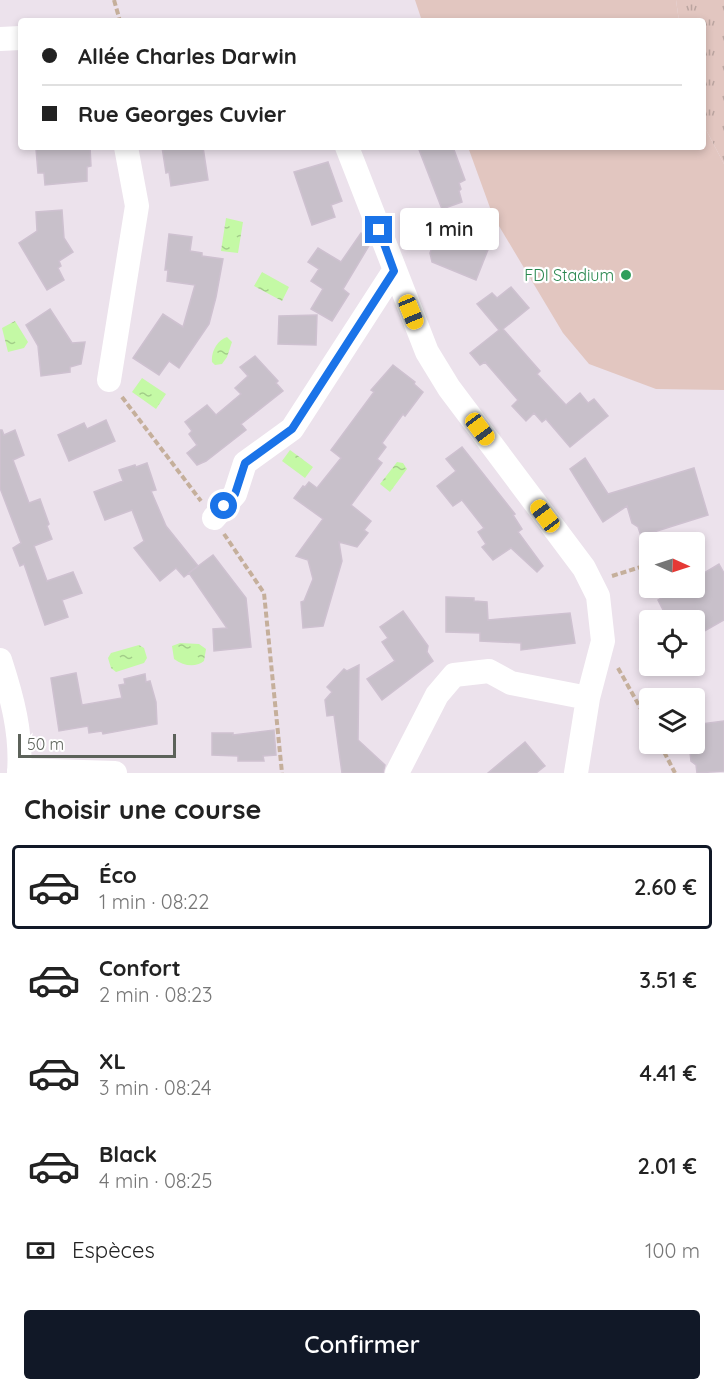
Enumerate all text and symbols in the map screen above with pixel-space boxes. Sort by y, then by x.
text: Allée Charles Darwin [78,42,297,70]
text: Rue Georges Cuvier [78,100,286,128]
callout: 1 min [400,209,499,251]
route end [365,216,392,243]
text: 1 min [426,216,473,241]
place label: FDI Stadium [524,265,614,285]
marker: FDI Stadium [619,268,633,282]
car [396,292,426,332]
car [462,409,498,449]
route start [210,492,237,519]
car [527,496,563,536]
north arrow [639,532,705,598]
map controls [639,532,705,754]
button: locate [639,610,705,676]
button: layers [639,688,705,754]
scale bar [18,731,176,758]
text: 50 m [27,734,64,754]
text: Choisir une course [24,792,261,826]
icon: car [27,860,81,914]
text: Éco [99,861,137,889]
text: 2.60 € [634,873,697,901]
text: 1 min · 08:22 [99,889,209,914]
icon: car [27,953,81,1007]
text: Confort [99,954,181,982]
text: 3.51 € [639,966,697,994]
text: 2 min · 08:23 [99,982,212,1007]
icon: car [27,1046,81,1100]
text: XL [99,1047,126,1075]
text: 4.41 € [640,1059,697,1087]
text: 3 min · 08:24 [99,1075,212,1100]
icon: car [27,1139,81,1193]
text: Black [99,1140,157,1168]
text: 2.01 € [638,1152,697,1180]
text: 4 min · 08:25 [99,1168,212,1193]
icon: cash [24,1234,57,1267]
text: Espèces [72,1236,155,1264]
text: 100 m [645,1238,700,1263]
button: Confirmer [24,1310,700,1379]

